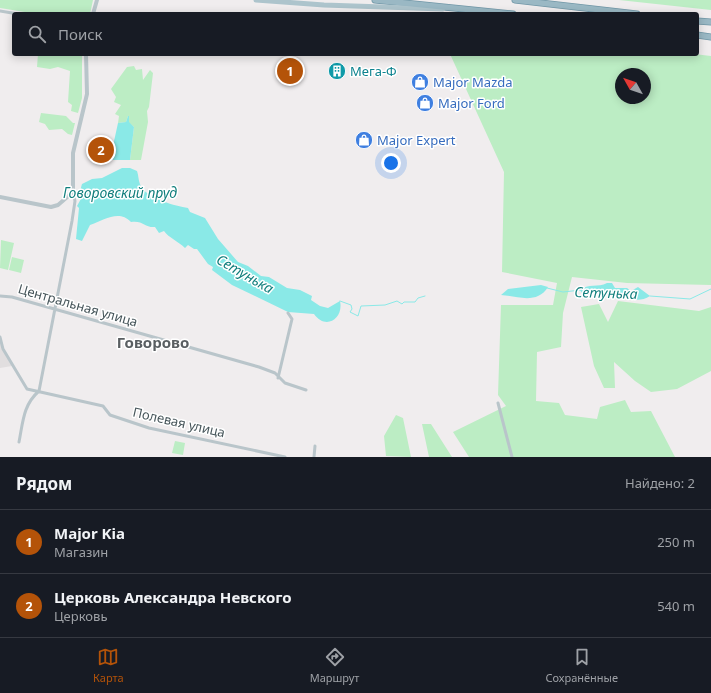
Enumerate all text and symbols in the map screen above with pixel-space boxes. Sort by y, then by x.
search box [12,12,699,56]
icon: search [26,23,48,45]
text: Поиск [58,24,103,44]
pin: 1 [277,56,303,86]
building icon: Мега-Ф [327,61,347,81]
place label: Мега-Ф [350,62,397,80]
north arrow [615,68,651,104]
shop icon: Major Mazda [410,72,430,92]
place label: Major Mazda [433,73,513,91]
shop icon: Major Ford [415,93,435,113]
place label: Major Ford [438,94,505,112]
shop icon: Major Expert [354,130,374,150]
place label: Major Expert [377,131,456,149]
pin: 2 [88,135,114,165]
your location [381,153,401,173]
water label: Говоровский пруд [63,183,177,202]
water label: Сетунька [213,250,277,298]
street label: Центральная улица [16,279,140,331]
water label: Сетунька [574,282,638,303]
district label: Говорово [117,332,189,352]
street label: Полевая улица [131,403,227,441]
text: Рядом [16,472,72,495]
text: Найдено: 2 [625,474,695,492]
text: Major Kia [54,523,125,543]
text: 1 [25,533,33,551]
text: 250 m [657,533,695,551]
text: Магазин [54,543,108,561]
text: Церковь Александра Невского [54,587,292,607]
text: 2 [25,597,33,615]
text: 540 m [657,597,695,615]
text: Церковь [54,607,107,625]
tab: Карта [93,646,124,685]
tab: Маршрут [310,646,359,685]
tab: Сохранённые [545,646,618,685]

